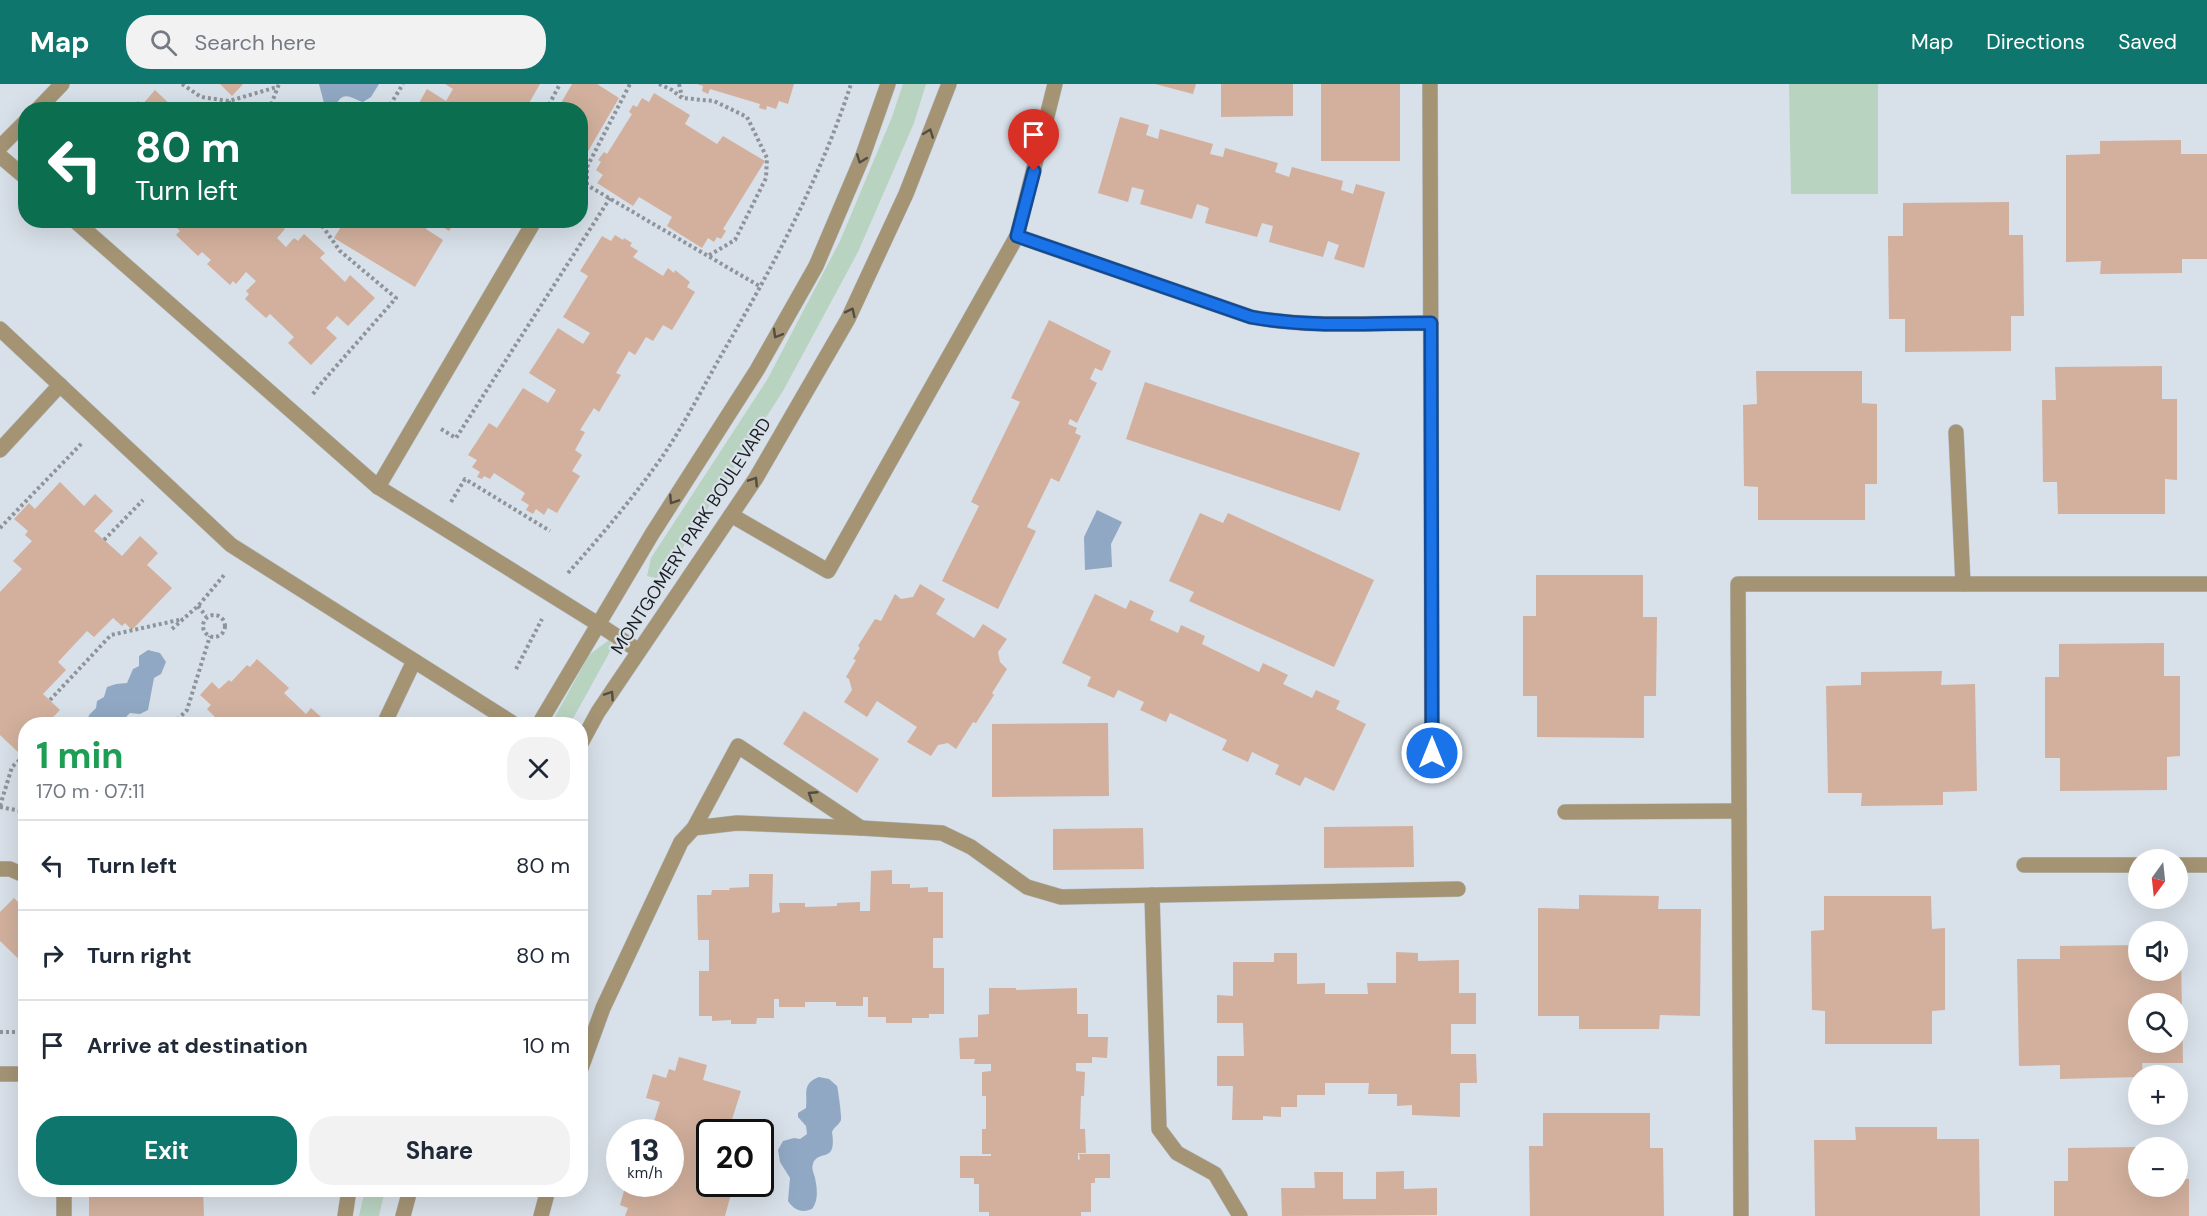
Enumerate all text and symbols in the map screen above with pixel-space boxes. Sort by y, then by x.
search box [126,15,546,69]
text: Map [30,24,90,61]
icon: search [147,26,180,59]
text: Search here [195,28,316,57]
text: Map [1911,28,1953,56]
text: Directions [1986,28,2085,56]
text: Saved [2118,28,2177,56]
pin [1008,109,1059,171]
icon: arrive [1017,118,1050,151]
text: 80 m [135,120,241,175]
icon: left [36,126,114,204]
one-way arrow [922,128,935,139]
one-way arrow [856,153,868,164]
text: Turn left [135,173,238,208]
one-way arrow [843,307,855,318]
one-way arrow [773,328,784,339]
street label: MONTGOMERY PARK BOULEVARD [605,413,777,659]
one-way arrow [746,477,758,487]
one-way arrow [670,493,681,504]
one-way arrow [603,690,614,701]
position arrow [1400,721,1464,785]
text: 1 min [36,732,124,779]
button: close [507,737,570,800]
text: 170 m · 07:11 [36,778,145,804]
one-way arrow [808,792,819,803]
icon: left [36,849,69,882]
north arrow [2128,849,2188,909]
map controls [2128,849,2188,1197]
text: Turn left [87,851,177,880]
text: 80 m [516,851,570,880]
button: sound [2128,921,2188,981]
icon: right [36,939,69,972]
text: Turn right [87,941,192,970]
text: 80 m [516,941,570,970]
button: search [2128,993,2188,1053]
icon: arrive [36,1029,69,1062]
text: Arrive at destination [87,1031,308,1060]
text: 10 m [523,1031,570,1060]
button: + [2128,1065,2188,1125]
button: Exit [36,1116,297,1185]
button: Share [309,1116,570,1185]
speed limit sign: 20 [696,1119,774,1197]
text: 13 [630,1131,660,1170]
button: − [2128,1137,2188,1197]
text: km/h [627,1163,663,1183]

